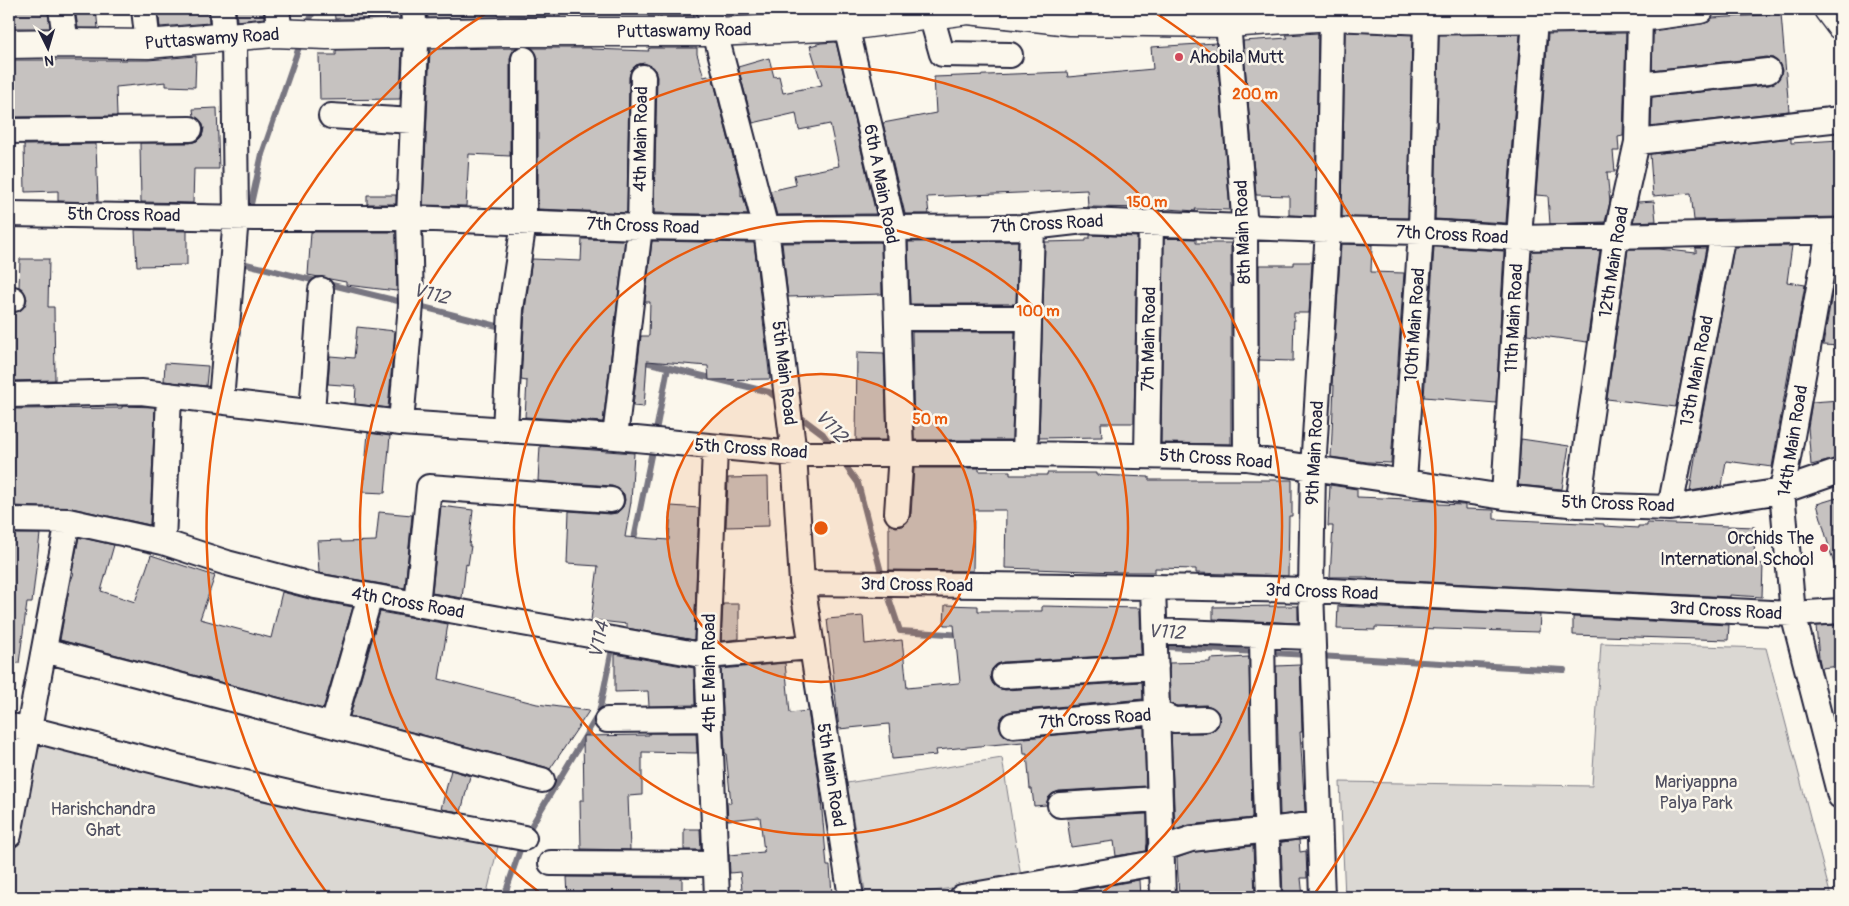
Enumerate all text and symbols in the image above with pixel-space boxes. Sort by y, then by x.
street label: Puttaswamy Road [616,18,752,44]
north arrow [22,22,72,72]
street label: Puttaswamy Road [144,23,280,55]
place label: Ahobila Mutt [1189,46,1285,69]
marker: Ahobila Mutt [1173,51,1185,63]
text: N [44,52,55,69]
text: 200 m [1232,85,1278,104]
street label: 4th Main Road [629,86,653,192]
street label: 6th A Main Road [858,122,904,246]
street label: 8th Main Road [1230,179,1256,285]
text: 150 m [1127,193,1167,212]
street label: 5th Cross Road [67,203,181,227]
street label: 12th Main Road [1594,205,1634,319]
street label: 7th Cross Road [990,210,1104,238]
street label: 7th Cross Road [586,213,700,239]
street label: 7th Cross Road [1395,221,1509,249]
street label: 11th Main Road [1500,263,1528,373]
street label: 10th Main Road [1400,267,1430,383]
water label: V112 [410,278,454,311]
street label: 7th Main Road [1137,286,1161,392]
text: 100 m [1017,302,1059,321]
street label: 13th Main Road [1675,314,1719,428]
street label: 5th Main Road [766,319,802,427]
street label: 14th Main Road [1773,383,1813,499]
street label: 9th Main Road [1301,400,1329,506]
water label: V112 [810,404,854,449]
text: 50 m [913,410,947,429]
street label: 5th Cross Road [694,434,808,464]
street label: 5th Cross Road [1159,444,1273,474]
street label: 5th Cross Road [1561,491,1675,517]
centre of rings [812,519,830,537]
place label: Orchids The International School [1660,527,1814,571]
marker: Orchids The International School [1818,542,1830,554]
street label: 3rd Cross Road [860,573,974,597]
street label: 3rd Cross Road [1265,579,1379,605]
street label: 4th Cross Road [350,582,466,624]
street label: 3rd Cross Road [1669,597,1783,625]
street label: 4th E Main Road [698,613,721,733]
water label: V114 [584,618,615,661]
water label: V112 [1147,619,1187,645]
street label: 7th Cross Road [1038,704,1152,734]
street label: 5th Main Road [811,721,851,829]
park label: Mariyappna Palya Park [1655,771,1737,815]
park label: Harishchandra Ghat [50,798,156,842]

